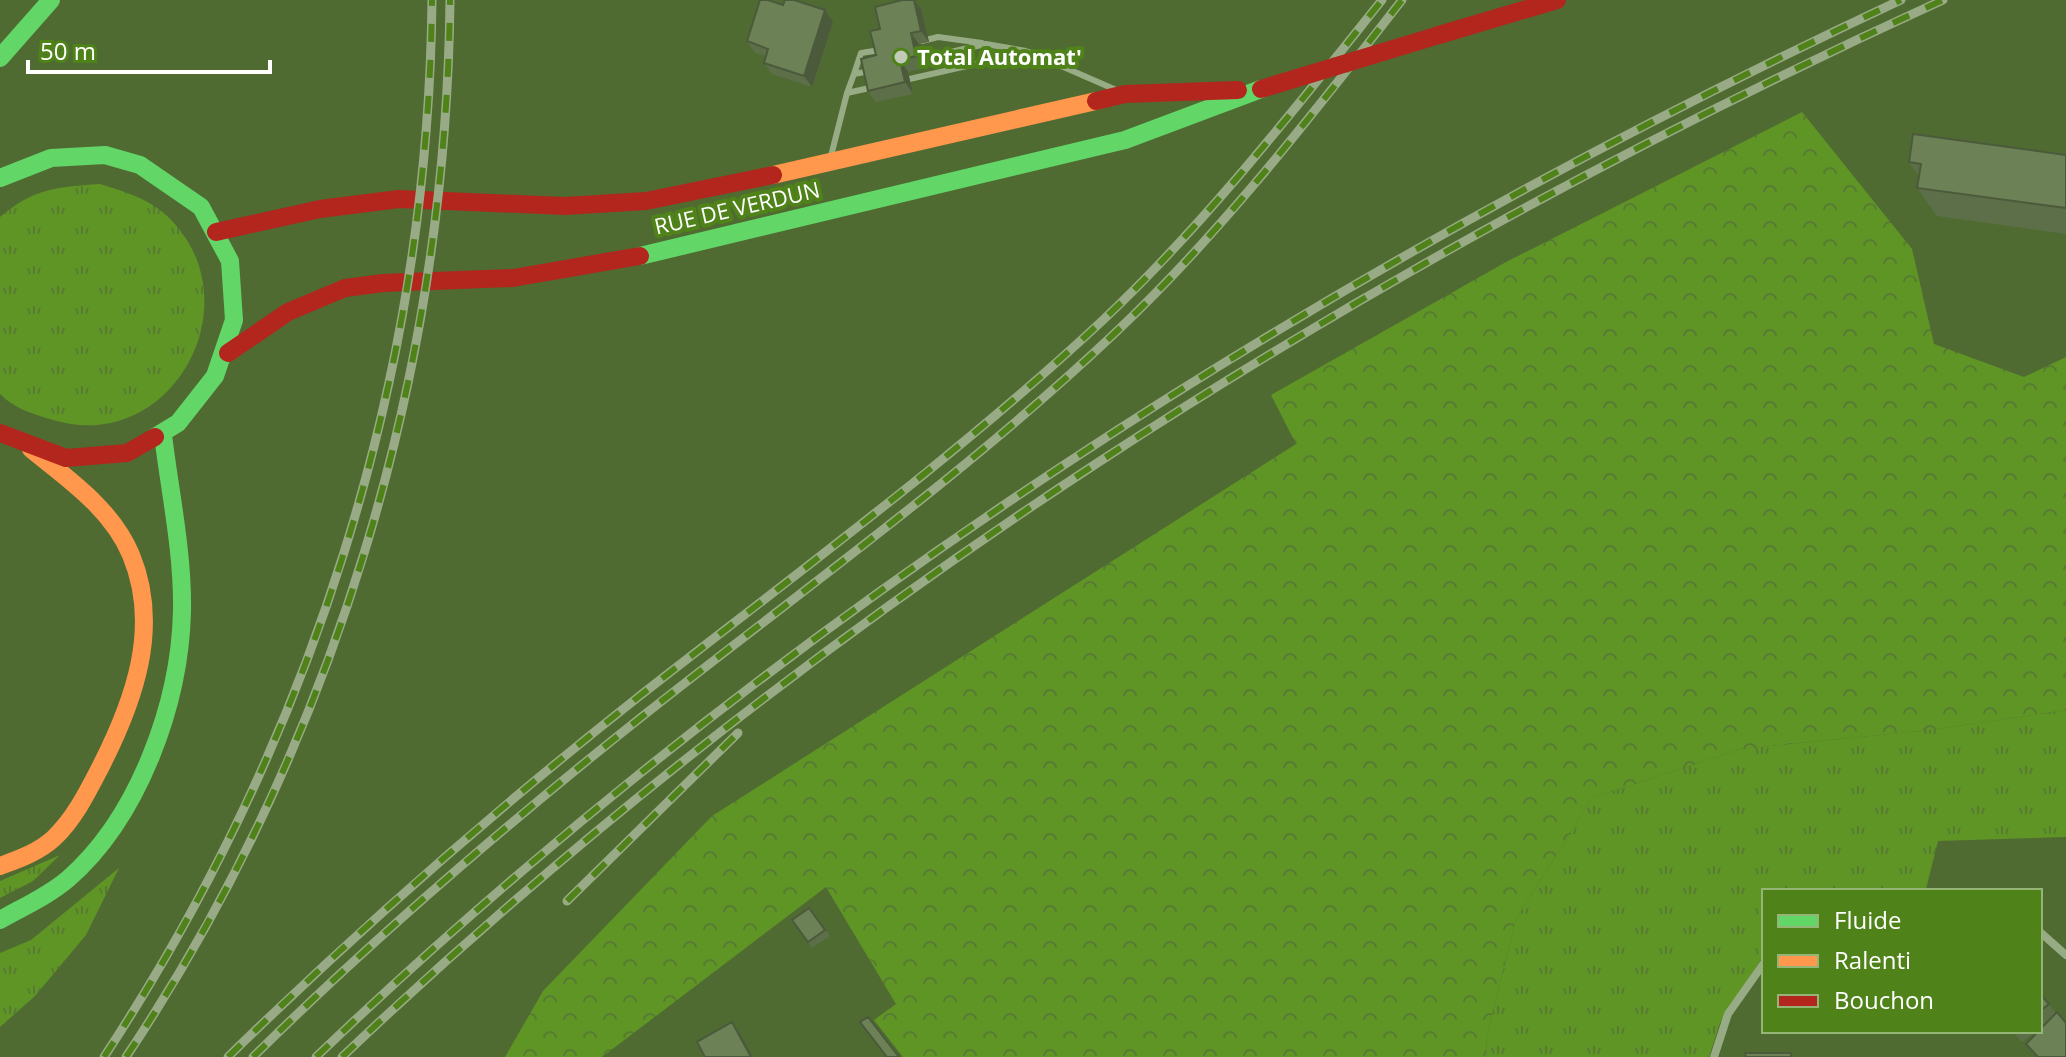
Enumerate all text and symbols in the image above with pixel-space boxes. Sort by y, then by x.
scale bar [28,24,270,74]
text: 50 m [40,34,96,67]
place label: Total Automat' [917,41,1082,71]
marker: Total Automat' [892,48,910,66]
street label: RUE DE VERDUN [651,173,822,241]
legend [1762,889,2042,1033]
text: Fluide [1834,903,1901,936]
text: Ralenti [1834,943,1911,976]
text: Bouchon [1834,983,1934,1016]

